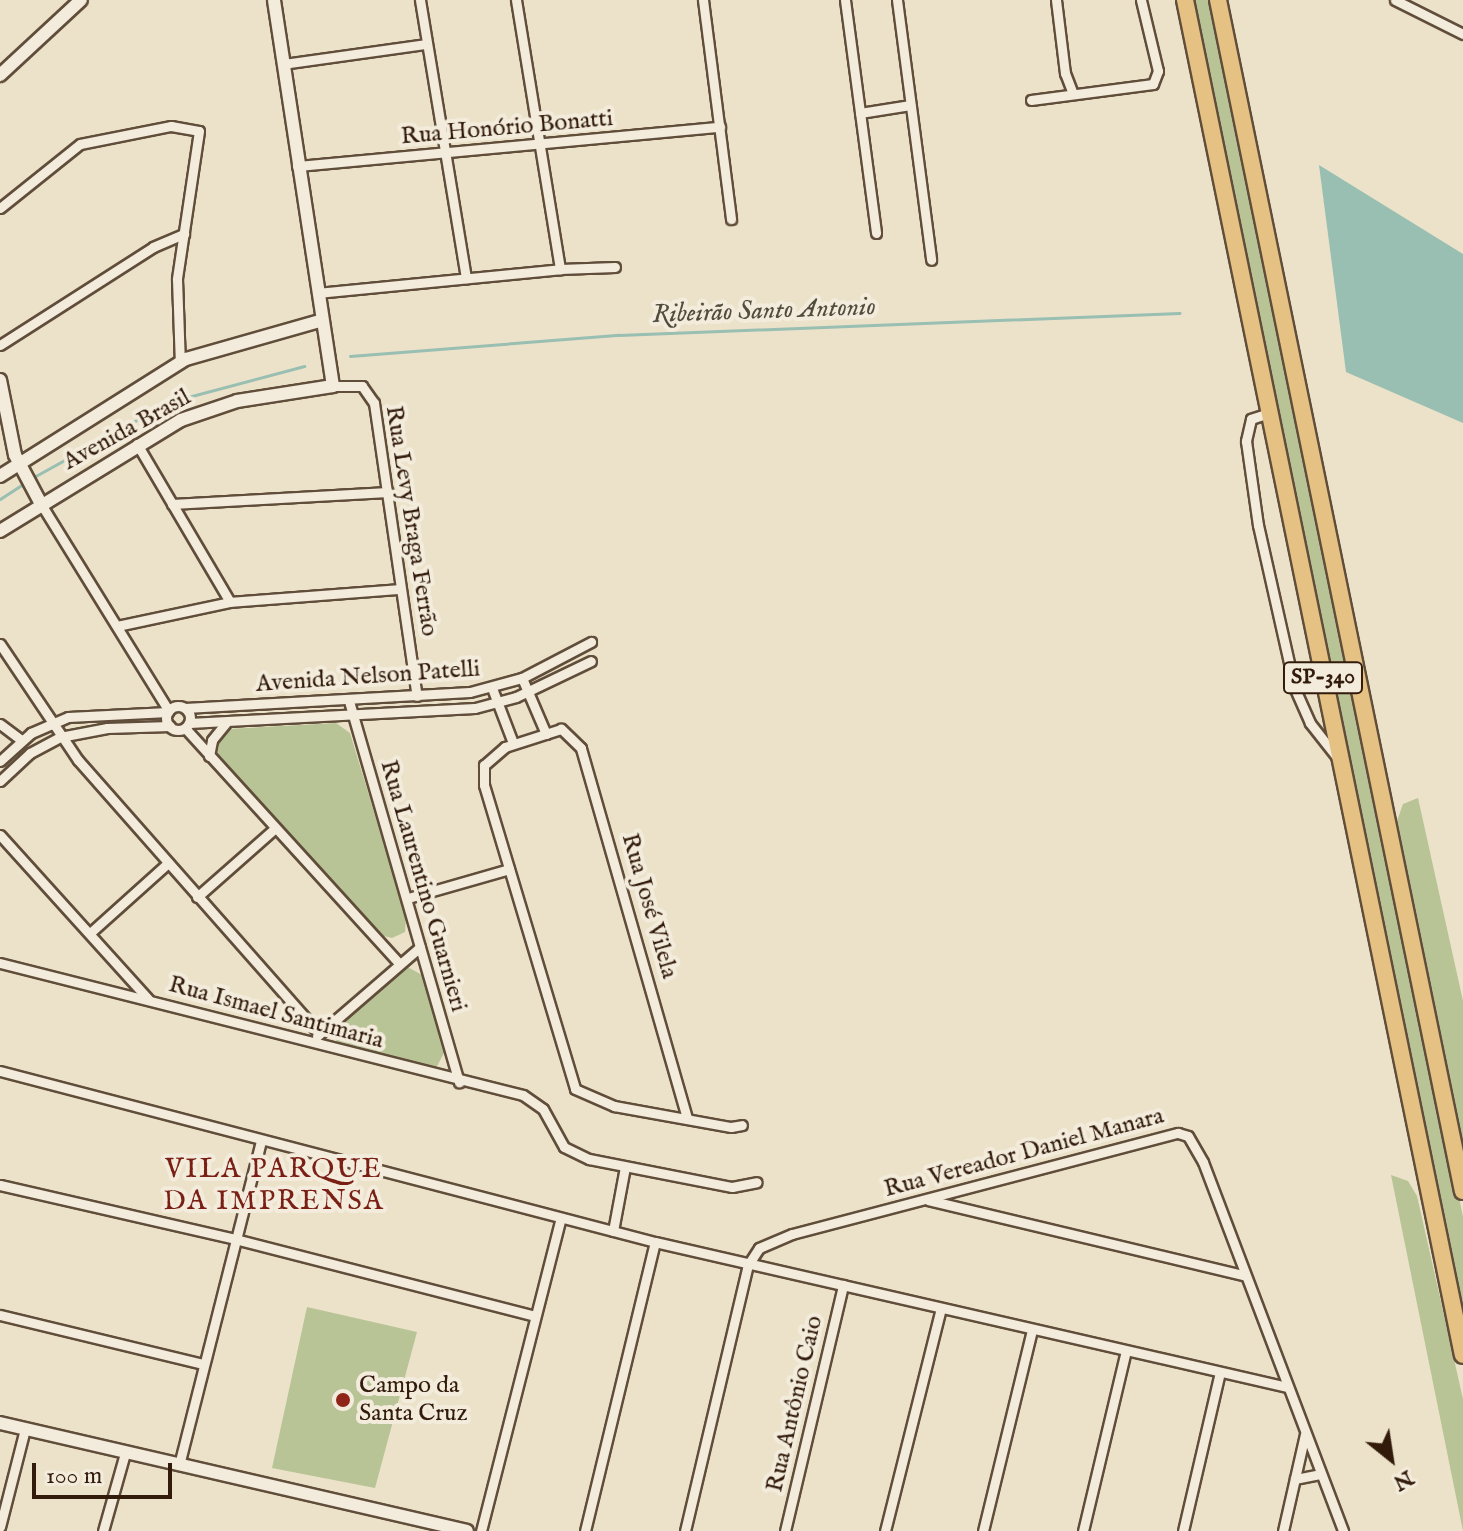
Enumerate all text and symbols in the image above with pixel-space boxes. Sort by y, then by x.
street label: Rua Honório Bonatti [400,104,614,152]
water label: Ribeirão Santo Antonio [652,292,876,330]
street label: Avenida Brasil [58,383,196,477]
street label: Rua Levy Braga Ferrão [379,404,443,638]
street label: Avenida Nelson Patelli [255,655,481,699]
road number: SP-340 [1281,660,1365,696]
street label: Rua Laurentino Guarnieri [373,757,473,1015]
street label: Rua José Vilela [615,830,683,982]
street label: Rua Ismael Santimaria [165,970,387,1056]
street label: Rua Vereador Daniel Manara [881,1102,1167,1204]
district label: VILA PARQUE DA IMPRENSA [163,1153,385,1219]
street label: Rua Antônio Caio [761,1313,829,1495]
place label: Campo da Santa Cruz [359,1372,468,1428]
marker: Campo da Santa Cruz [334,1391,352,1409]
north arrow [1351,1419,1431,1499]
scale bar [36,1447,176,1497]
text: 100 m [46,1461,102,1492]
text: N [1388,1463,1418,1497]

